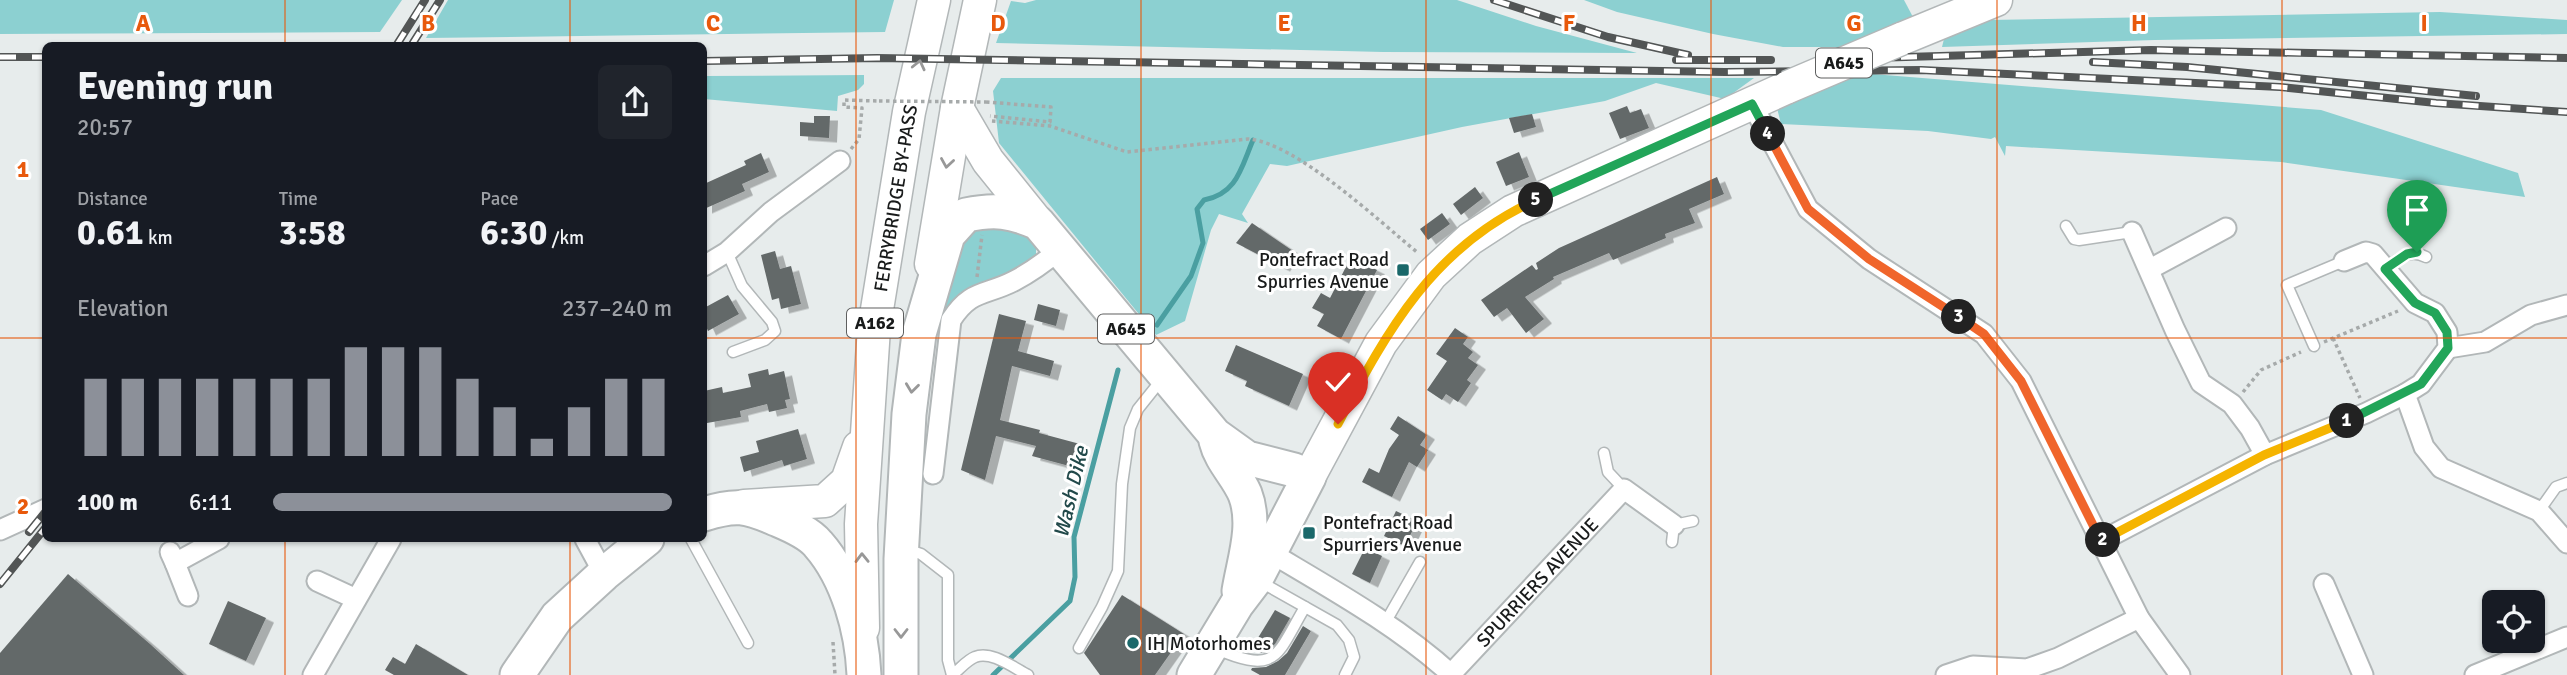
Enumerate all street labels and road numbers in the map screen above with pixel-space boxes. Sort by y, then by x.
road number: A645 [1816,48,1872,78]
street label: FERRYBRIDGE BY-PASS [869,102,923,294]
road number: A162 [847,309,903,338]
road number: A645 [1098,314,1154,344]
street label: SPURRIERS AVENUE [1472,513,1604,652]

